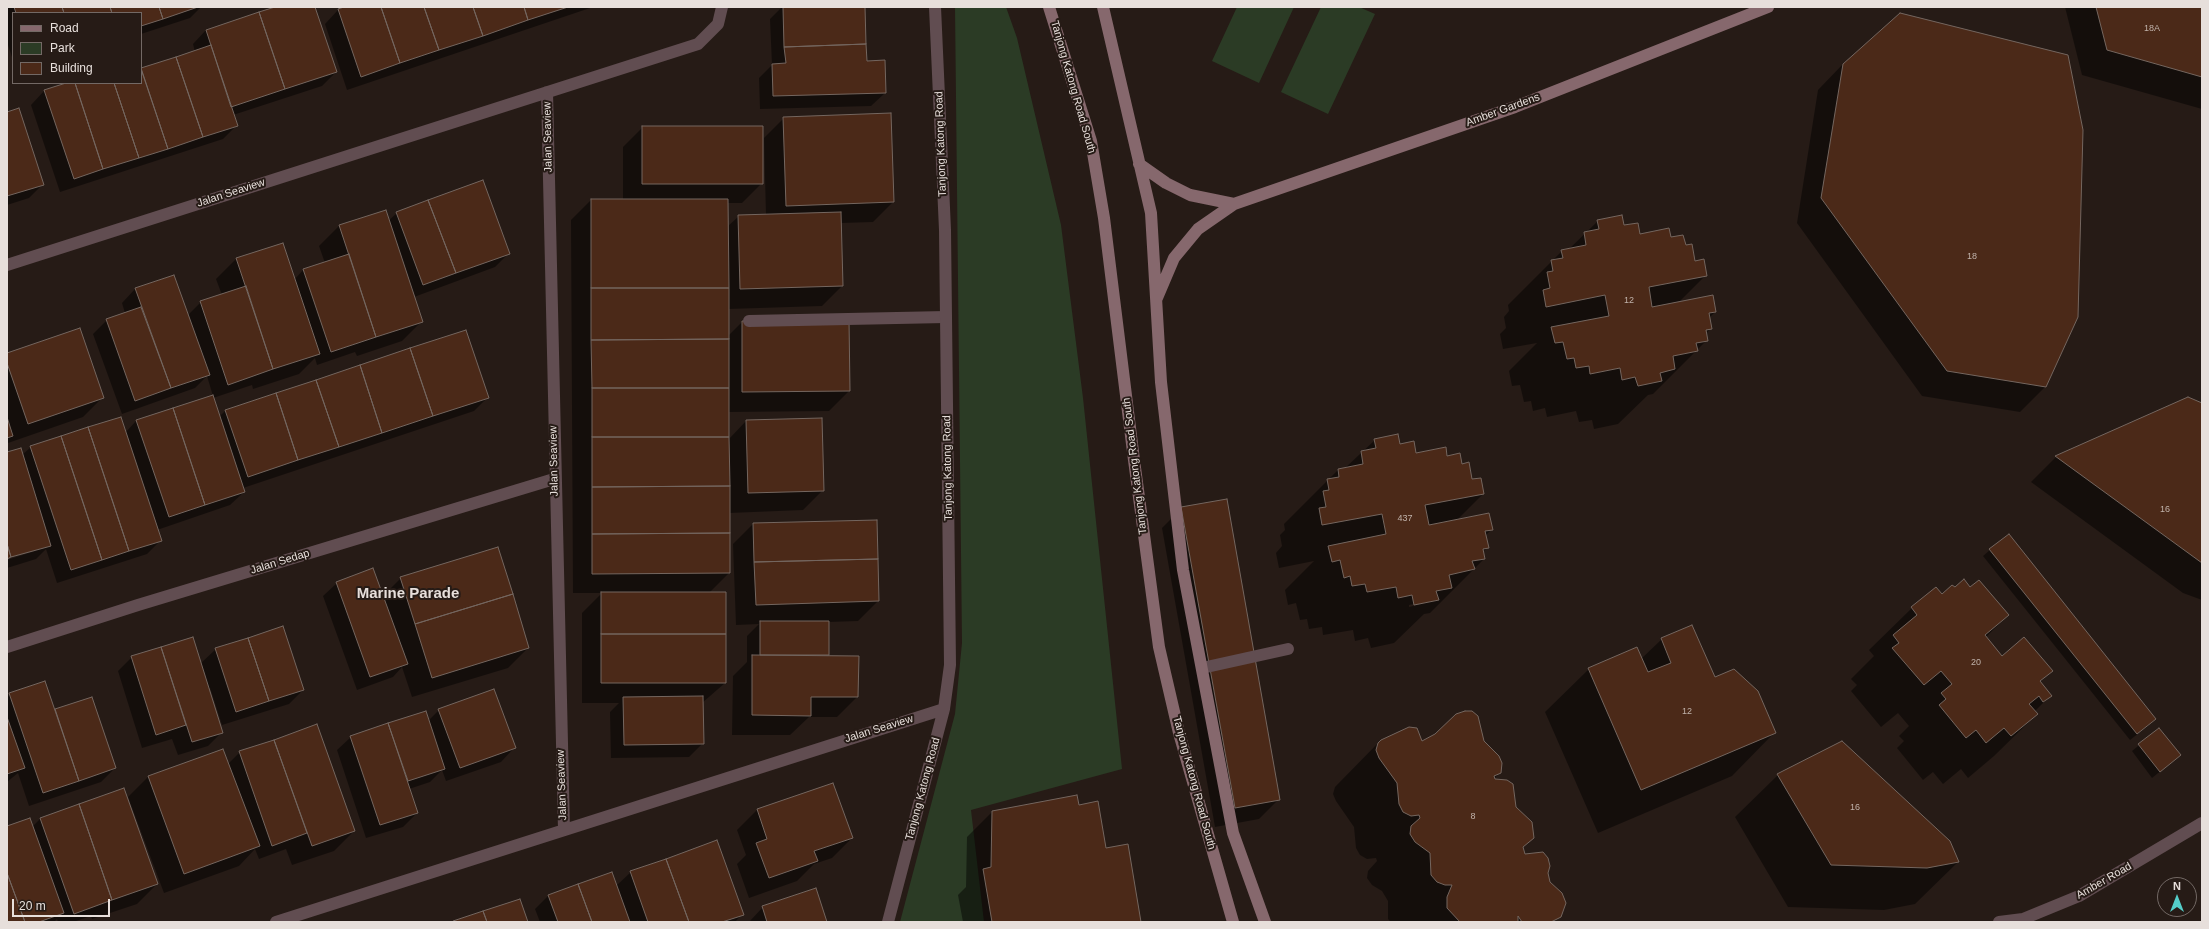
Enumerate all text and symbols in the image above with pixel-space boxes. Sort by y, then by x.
legend [12,12,142,84]
street label: Tanjong Katong Road South [1048,19,1098,155]
text: Road [50,21,79,35]
house number: 18A [2144,24,2160,34]
text: Park [50,41,75,55]
text: Building [50,61,93,75]
street label: Tanjong Katong Road [933,91,949,197]
street label: Amber Gardens [1464,91,1542,129]
street label: Jalan Seaview [541,101,555,173]
street label: Jalan Seaview [195,176,267,210]
house number: 18 [1967,252,1977,262]
house number: 12 [1624,296,1634,306]
street label: Tanjong Katong Road South [1120,397,1150,535]
street label: Tanjong Katong Road [940,415,956,521]
street label: Jalan Seaview [547,425,561,497]
house number: 16 [2160,505,2170,515]
house number: 437 [1397,514,1413,524]
street label: Jalan Sedap [249,547,311,577]
district label: Marine Parade [357,585,459,603]
house number: 20 [1971,658,1981,668]
house number: 12 [1682,707,1692,717]
street label: Jalan Seaview [843,712,915,746]
street label: Tanjong Katong Road South [1170,715,1218,851]
street label: Tanjong Katong Road [903,736,943,842]
street label: Jalan Seaview [554,749,570,821]
house number: 16 [1850,803,1860,813]
house number: 8 [1470,812,1476,822]
street label: Amber Road [2074,860,2134,902]
north arrow [2157,877,2197,917]
text: N [2173,880,2181,892]
scale bar [14,891,112,917]
text: 20 m [19,899,46,913]

